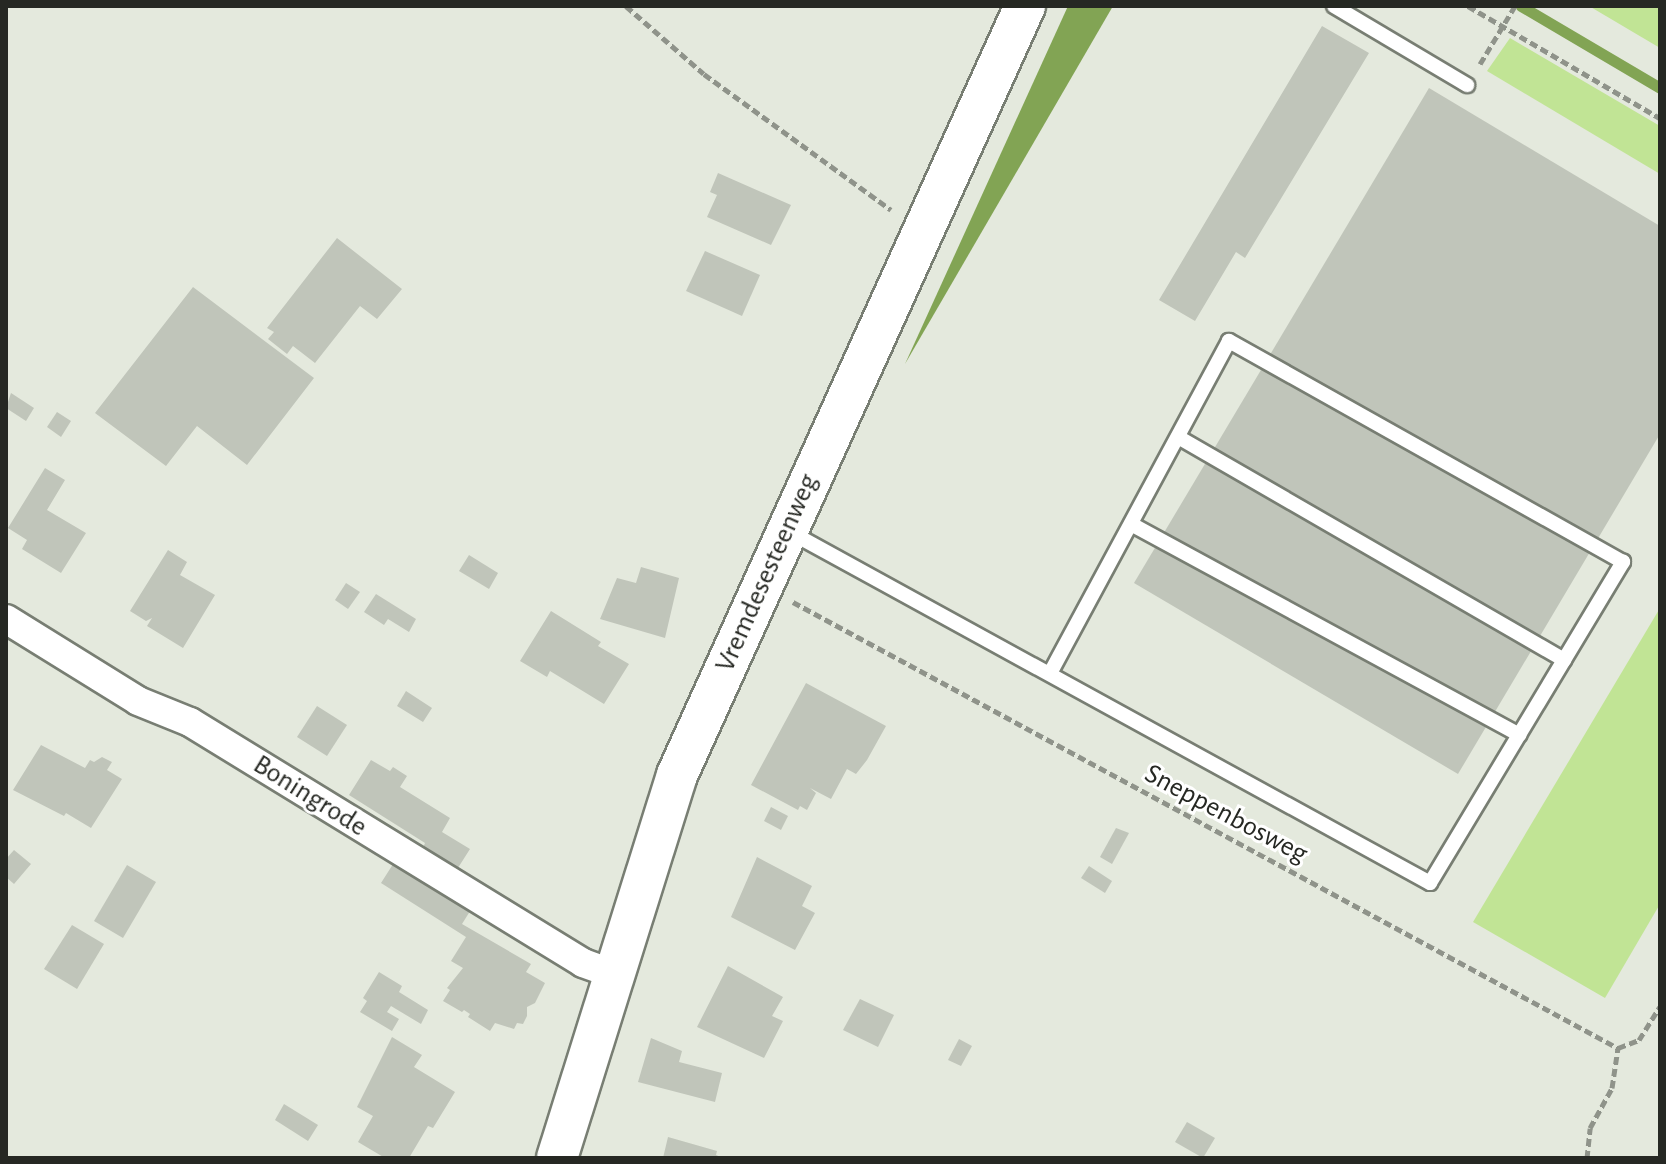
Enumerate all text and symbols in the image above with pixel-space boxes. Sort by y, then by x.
street label: Vremdesesteenweg [708,469,826,677]
street label: Boningrode [247,748,373,844]
street label: Sneppenbosweg [1139,757,1313,871]

